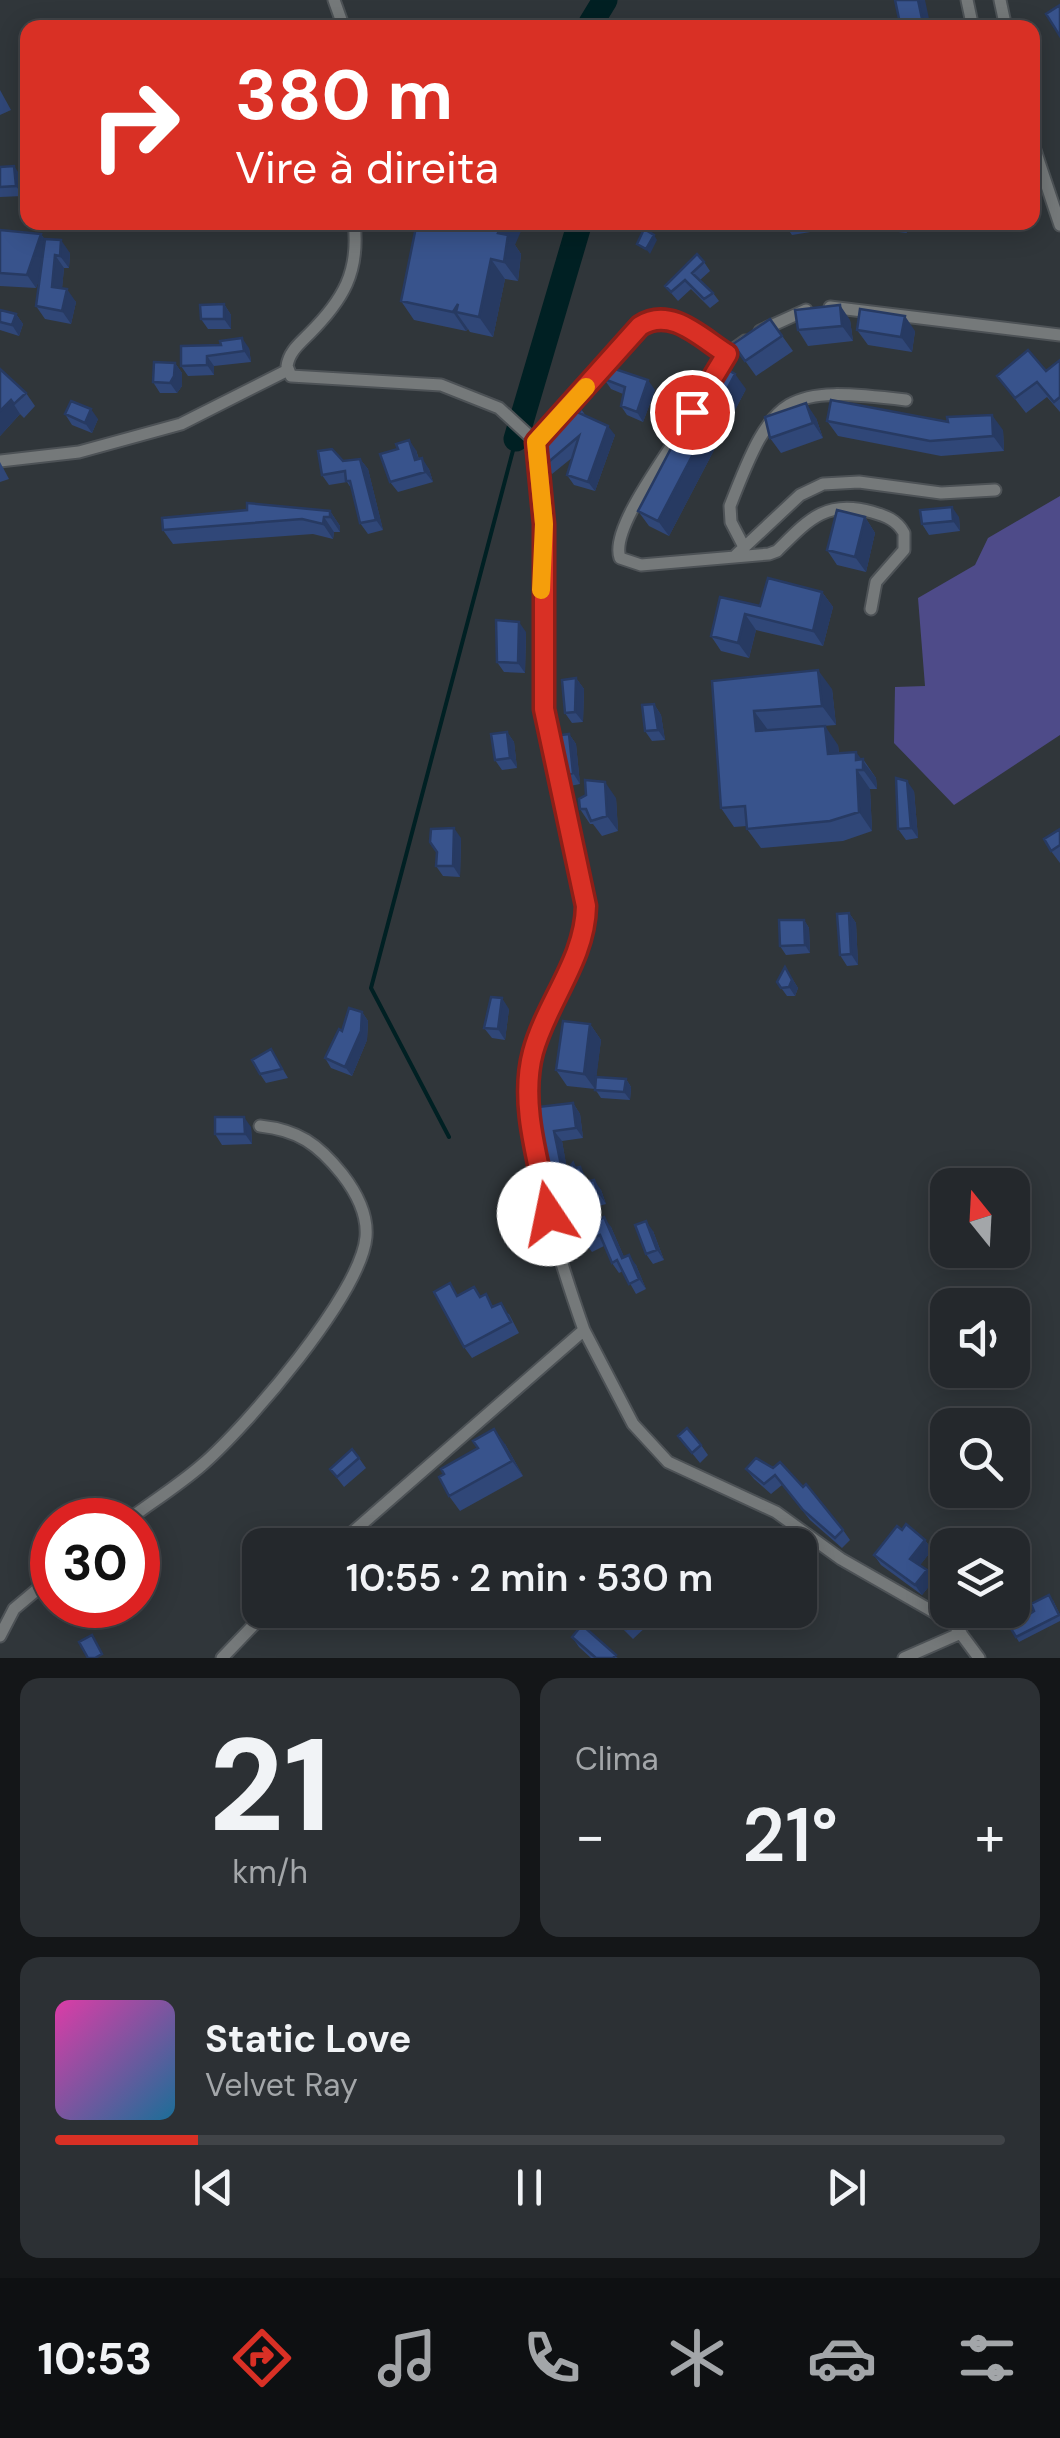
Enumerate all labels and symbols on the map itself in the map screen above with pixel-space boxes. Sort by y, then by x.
pin [650,370,735,455]
position arrow [497,1162,601,1266]
north arrow [930,1168,1030,1268]
speed limit sign: 30 [30,1498,160,1628]

